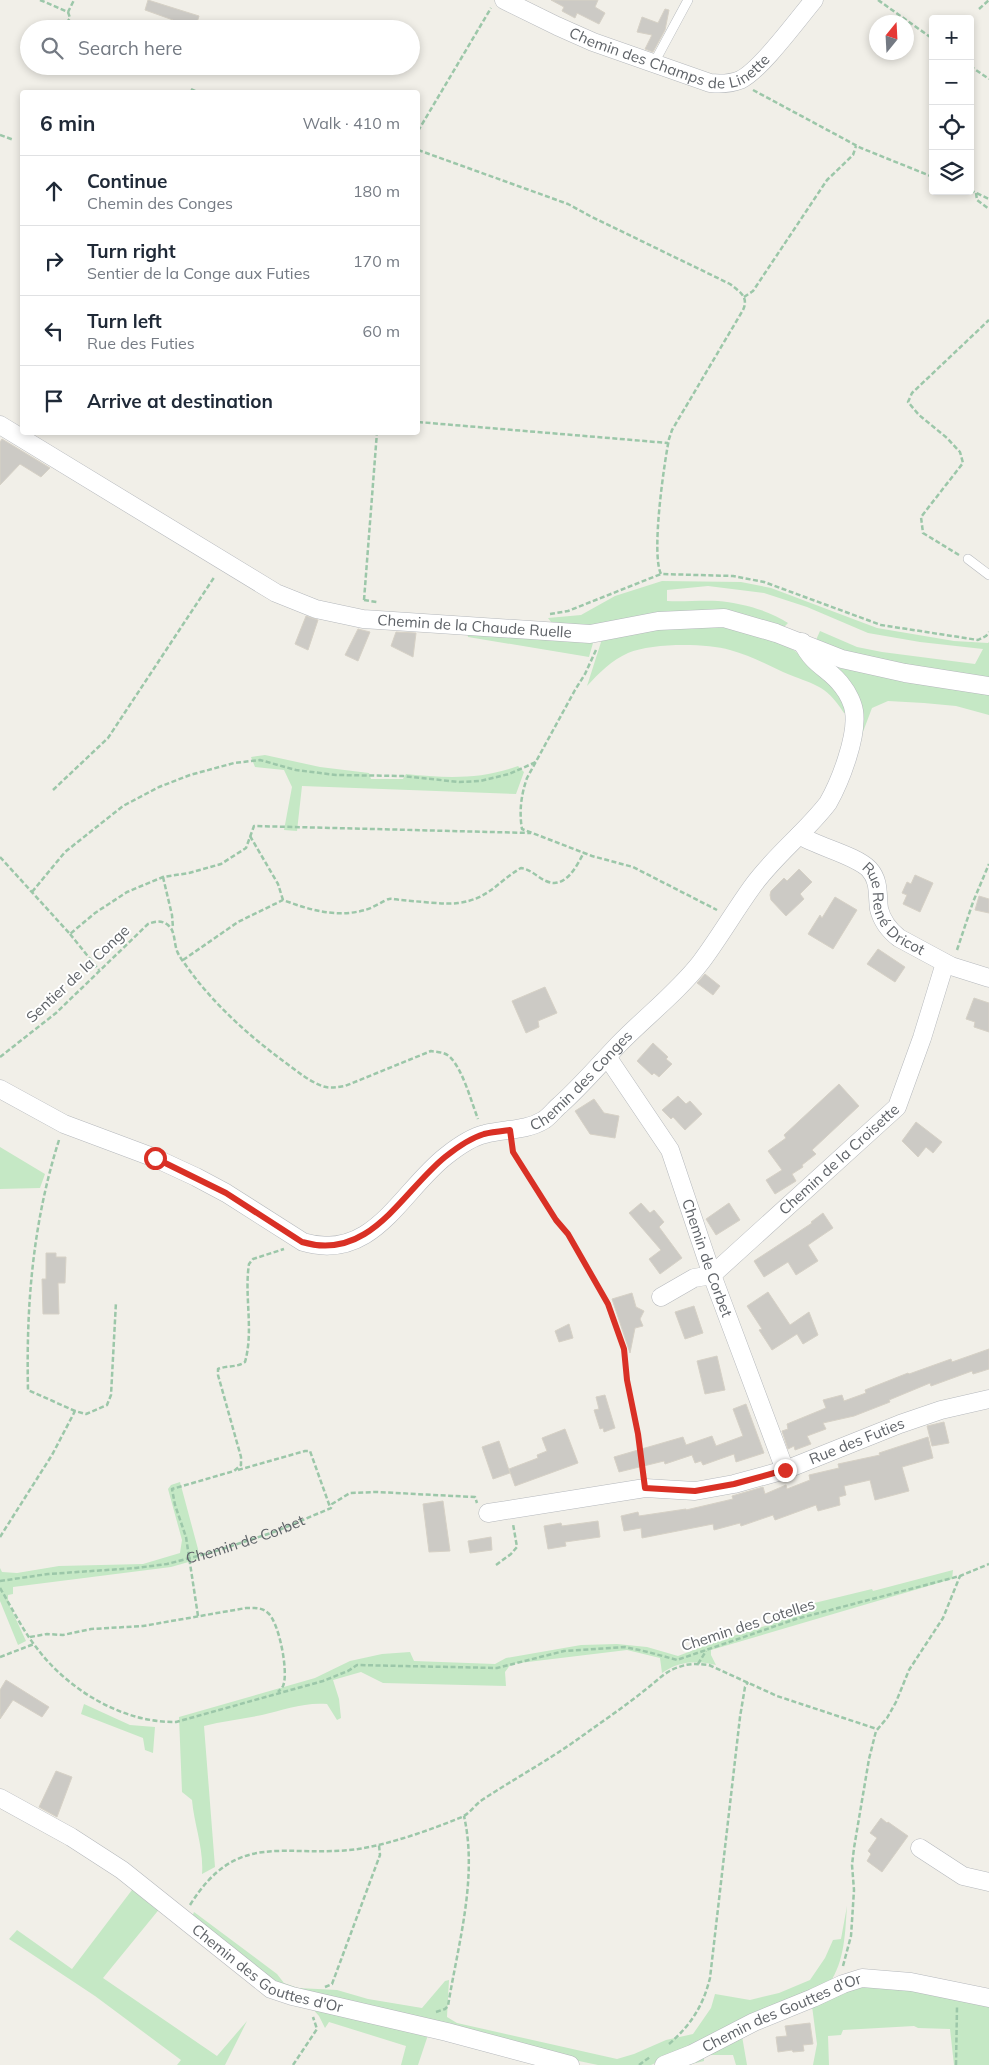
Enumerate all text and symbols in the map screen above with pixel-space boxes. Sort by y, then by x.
north arrow [869,15,914,60]
map controls [929,15,974,195]
button: + [929,15,974,60]
search box [20,20,420,75]
street label: Chemin des Champs de Linette [566,23,773,93]
icon: search [38,34,66,62]
text: Search here [78,36,182,60]
button: − [929,60,974,105]
button: locate [929,105,974,150]
text: 6 min [40,110,95,136]
text: Walk · 410 m [302,113,400,133]
button: layers [929,150,974,195]
text: Continue [87,169,167,193]
icon: ahead [40,177,68,205]
text: 180 m [353,181,400,201]
text: Chemin des Conges [87,193,233,213]
text: Turn right [87,239,176,263]
icon: right [40,247,68,275]
text: 170 m [353,251,400,271]
text: Sentier de la Conge aux Futies [87,263,310,283]
text: Turn left [87,309,162,333]
icon: left [40,317,68,345]
text: 60 m [363,321,400,341]
text: Rue des Futies [87,333,195,353]
icon: arrive [40,387,68,415]
text: Arrive at destination [87,389,273,413]
street label: Chemin de la Chaude Ruelle [377,610,572,642]
street label: Rue René Dricot [858,858,928,959]
street label: Sentier de la Conge [22,921,133,1026]
street label: Chemin des Conges [527,1026,636,1135]
street label: Chemin de la Croisette [775,1100,903,1219]
route start [144,1147,167,1170]
street label: Chemin de Corbet [678,1196,737,1320]
street label: Rue des Futies [806,1413,907,1468]
route end [774,1459,797,1482]
street label: Chemin de Corbet [184,1510,307,1568]
street label: Chemin des Cotelles [679,1594,817,1655]
street label: Chemin des Gouttes d'Or [188,1920,345,2017]
street label: Chemin des Gouttes d'Or [699,1969,864,2056]

